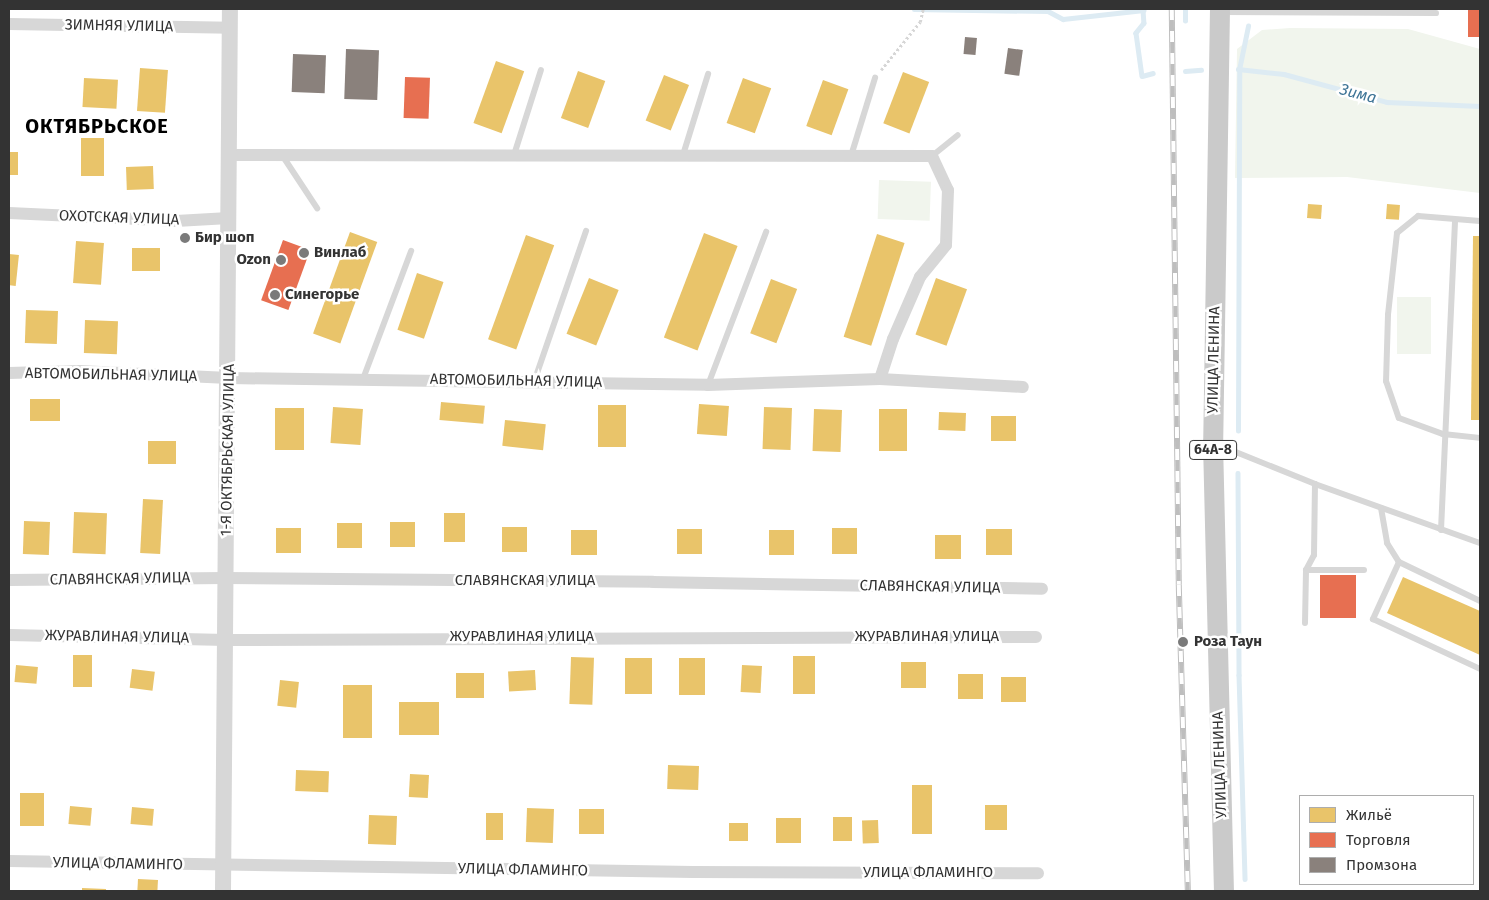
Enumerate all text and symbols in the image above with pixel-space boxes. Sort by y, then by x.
street label: ЗИМНЯЯ УЛИЦА [65,16,173,36]
water label: Зима [1338,80,1378,108]
district label: ОКТЯБРЬСКОЕ [24,114,170,138]
street label: ОХОТСКАЯ УЛИЦА [58,207,180,229]
place label: Бир шоп [195,229,255,247]
marker: Бир шоп [179,232,191,244]
place label: Винлаб [314,244,366,262]
marker: Винлаб [298,247,310,259]
place label: Ozon [237,251,271,269]
marker: Ozon [275,254,287,266]
place label: Синегорье [285,286,359,304]
marker: Синегорье [269,289,281,301]
street label: УЛИЦА ЛЕНИНА [1204,306,1224,414]
street label: АВТОМОБИЛЬНАЯ УЛИЦА [25,364,197,386]
street label: 1-Я ОКТЯБРЬСКАЯ УЛИЦА [217,364,239,536]
street label: АВТОМОБИЛЬНАЯ УЛИЦА [430,370,602,392]
road number: 64А-8 [1188,438,1238,462]
street label: СЛАВЯНСКАЯ УЛИЦА [50,569,190,589]
street label: СЛАВЯНСКАЯ УЛИЦА [455,572,595,590]
street label: СЛАВЯНСКАЯ УЛИЦА [860,577,1000,597]
street label: ЖУРАВЛИНАЯ УЛИЦА [45,627,189,647]
street label: ЖУРАВЛИНАЯ УЛИЦА [450,628,594,646]
street label: ЖУРАВЛИНАЯ УЛИЦА [855,628,999,646]
place label: Роза Таун [1194,633,1262,651]
marker: Роза Таун [1176,635,1190,649]
street label: УЛИЦА ЛЕНИНА [1209,711,1231,819]
legend [1299,795,1474,885]
text: Жильё [1346,806,1392,824]
text: Торговля [1346,831,1411,849]
street label: УЛИЦА ФЛАМИНГО [53,854,183,874]
text: Промзона [1346,856,1417,874]
street label: УЛИЦА ФЛАМИНГО [458,860,588,880]
street label: УЛИЦА ФЛАМИНГО [863,864,993,882]

